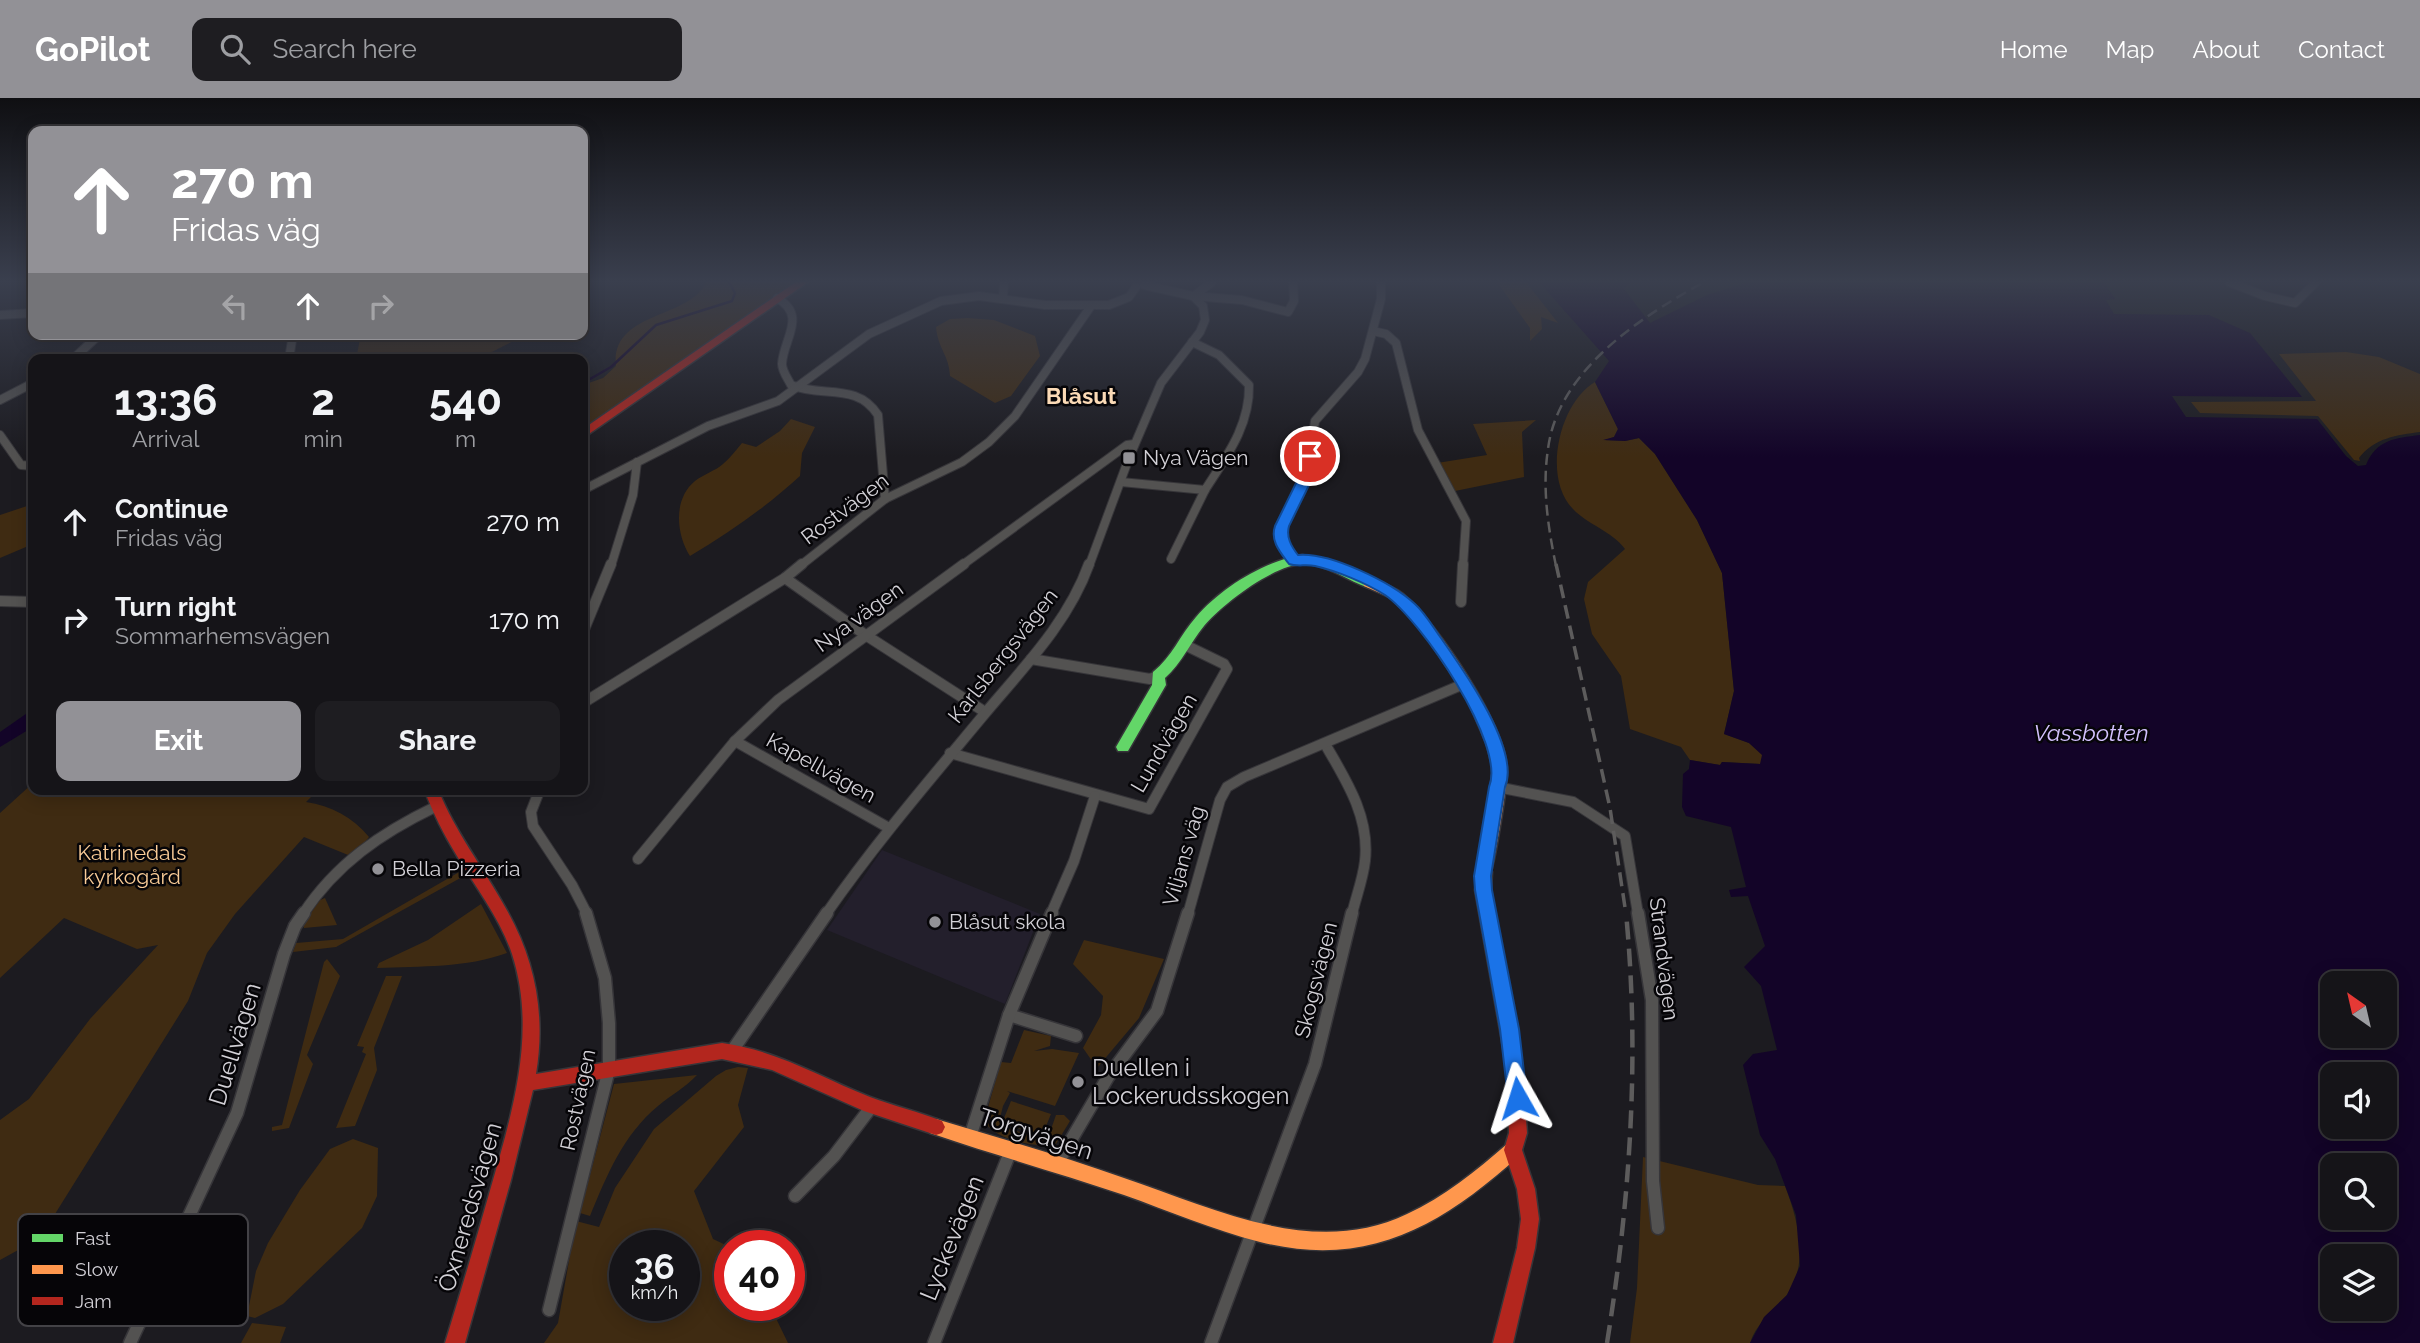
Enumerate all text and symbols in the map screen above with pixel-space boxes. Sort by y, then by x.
search box [192,18,682,81]
text: GoPilot [35,30,150,69]
icon: search [216,30,254,68]
text: Search here [272,34,417,64]
text: Home [2000,35,2068,64]
text: Map [2106,35,2154,64]
text: About [2192,35,2260,64]
text: Contact [2298,35,2385,64]
text: 270 m [171,152,314,209]
icon: ahead [56,154,147,245]
text: Fridas väg [171,211,321,248]
icon: left [216,287,254,325]
icon: ahead [289,287,327,325]
icon: right [362,287,400,325]
text: 13:36 [114,376,217,425]
text: 2 [311,376,335,425]
text: 540 [429,376,502,425]
district label: Blåsut [1046,382,1116,409]
text: Arrival [132,425,199,452]
text: min [303,425,343,452]
text: m [455,425,476,452]
pin [1280,426,1340,486]
icon: arrive [1291,437,1329,475]
place label: Nya Vägen [1143,445,1249,470]
marker: Nya Vägen [1121,450,1137,466]
street label: Rostvägen [796,468,893,550]
text: Continue [115,494,228,524]
icon: ahead [56,503,94,541]
text: 270 m [486,507,560,537]
text: Fridas väg [115,524,223,551]
street label: Nya vägen [810,576,908,657]
street label: Karlsbergsvägen [942,584,1063,728]
text: Turn right [115,592,236,622]
icon: right [56,601,94,639]
text: 170 m [489,605,560,635]
text: Sommarhemsvägen [115,622,330,649]
street label: Lundvägen [1125,689,1202,797]
button: Exit [56,701,301,781]
button: Share [315,701,560,781]
water label: Vassbotten [2033,719,2149,746]
street label: Kapellvägen [762,727,880,808]
street label: Viljans väg [1157,803,1210,909]
park label: Katrinedals kyrkogård [78,840,186,889]
place label: Bella Pizzeria [392,856,520,881]
marker: Bella Pizzeria [370,861,386,877]
street label: Strandvägen [1645,896,1684,1022]
place label: Blåsut skola [949,909,1066,934]
marker: Blåsut skola [927,914,943,930]
street label: Skogsvägen [1289,919,1342,1040]
north arrow [2320,971,2398,1048]
map controls [2320,971,2397,1321]
street label: Duellvägen [202,979,267,1109]
street label: Rostvägen [555,1047,600,1153]
place label: Duellen i Lockerudsskogen [1092,1053,1289,1110]
position arrow [1481,1061,1555,1135]
button: sound [2320,1062,2397,1139]
marker: Duellen i Lockerudsskogen [1070,1074,1086,1090]
street label: Torgvägen [976,1102,1097,1165]
street label: Öxneredsvägen [431,1119,508,1295]
button: search [2320,1153,2397,1230]
street label: Lyckevägen [913,1171,990,1304]
legend [18,1214,248,1326]
text: Fast [75,1227,111,1249]
speed limit sign: 40 [714,1230,805,1321]
button: layers [2320,1244,2397,1321]
text: 36 [634,1246,675,1287]
text: Slow [75,1258,119,1280]
text: km/h [631,1282,678,1303]
text: Jam [75,1290,112,1312]

